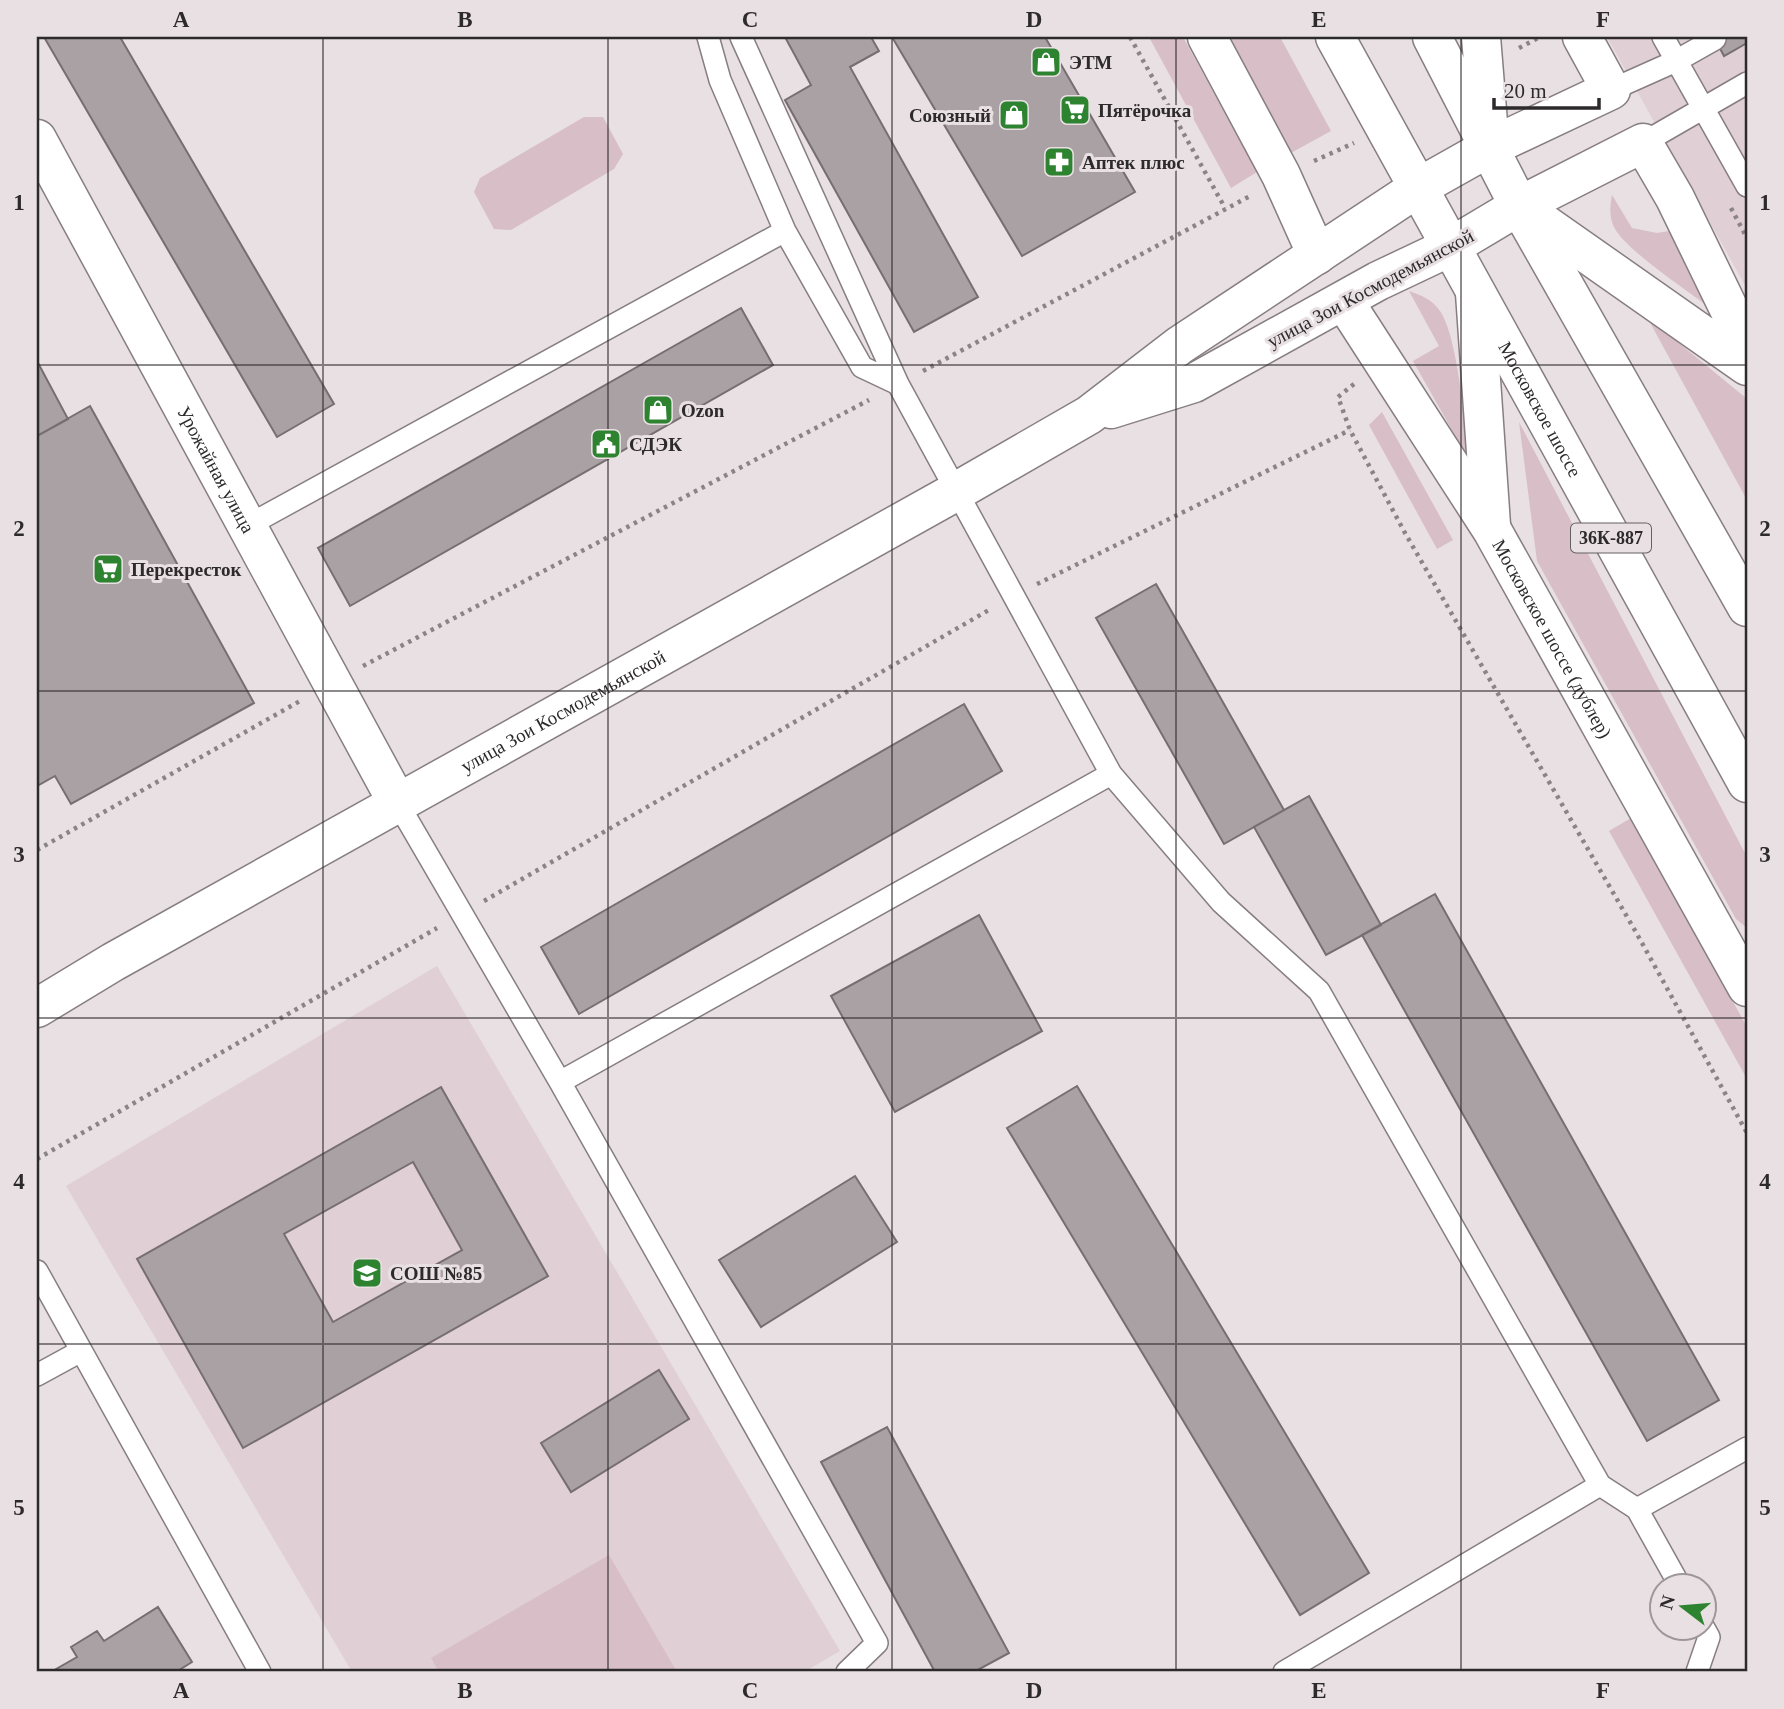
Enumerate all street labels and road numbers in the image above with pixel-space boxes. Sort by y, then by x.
street label: улица Зои Космодемьянской [1263,225,1477,352]
street label: Московское шоссе [1494,338,1586,481]
street label: Урожайная улица [173,403,259,537]
road number: 36К-887 [1571,524,1651,552]
street label: Московское шоссе (дублер) [1488,536,1616,742]
street label: улица Зои Космодемьянской [457,646,669,777]

